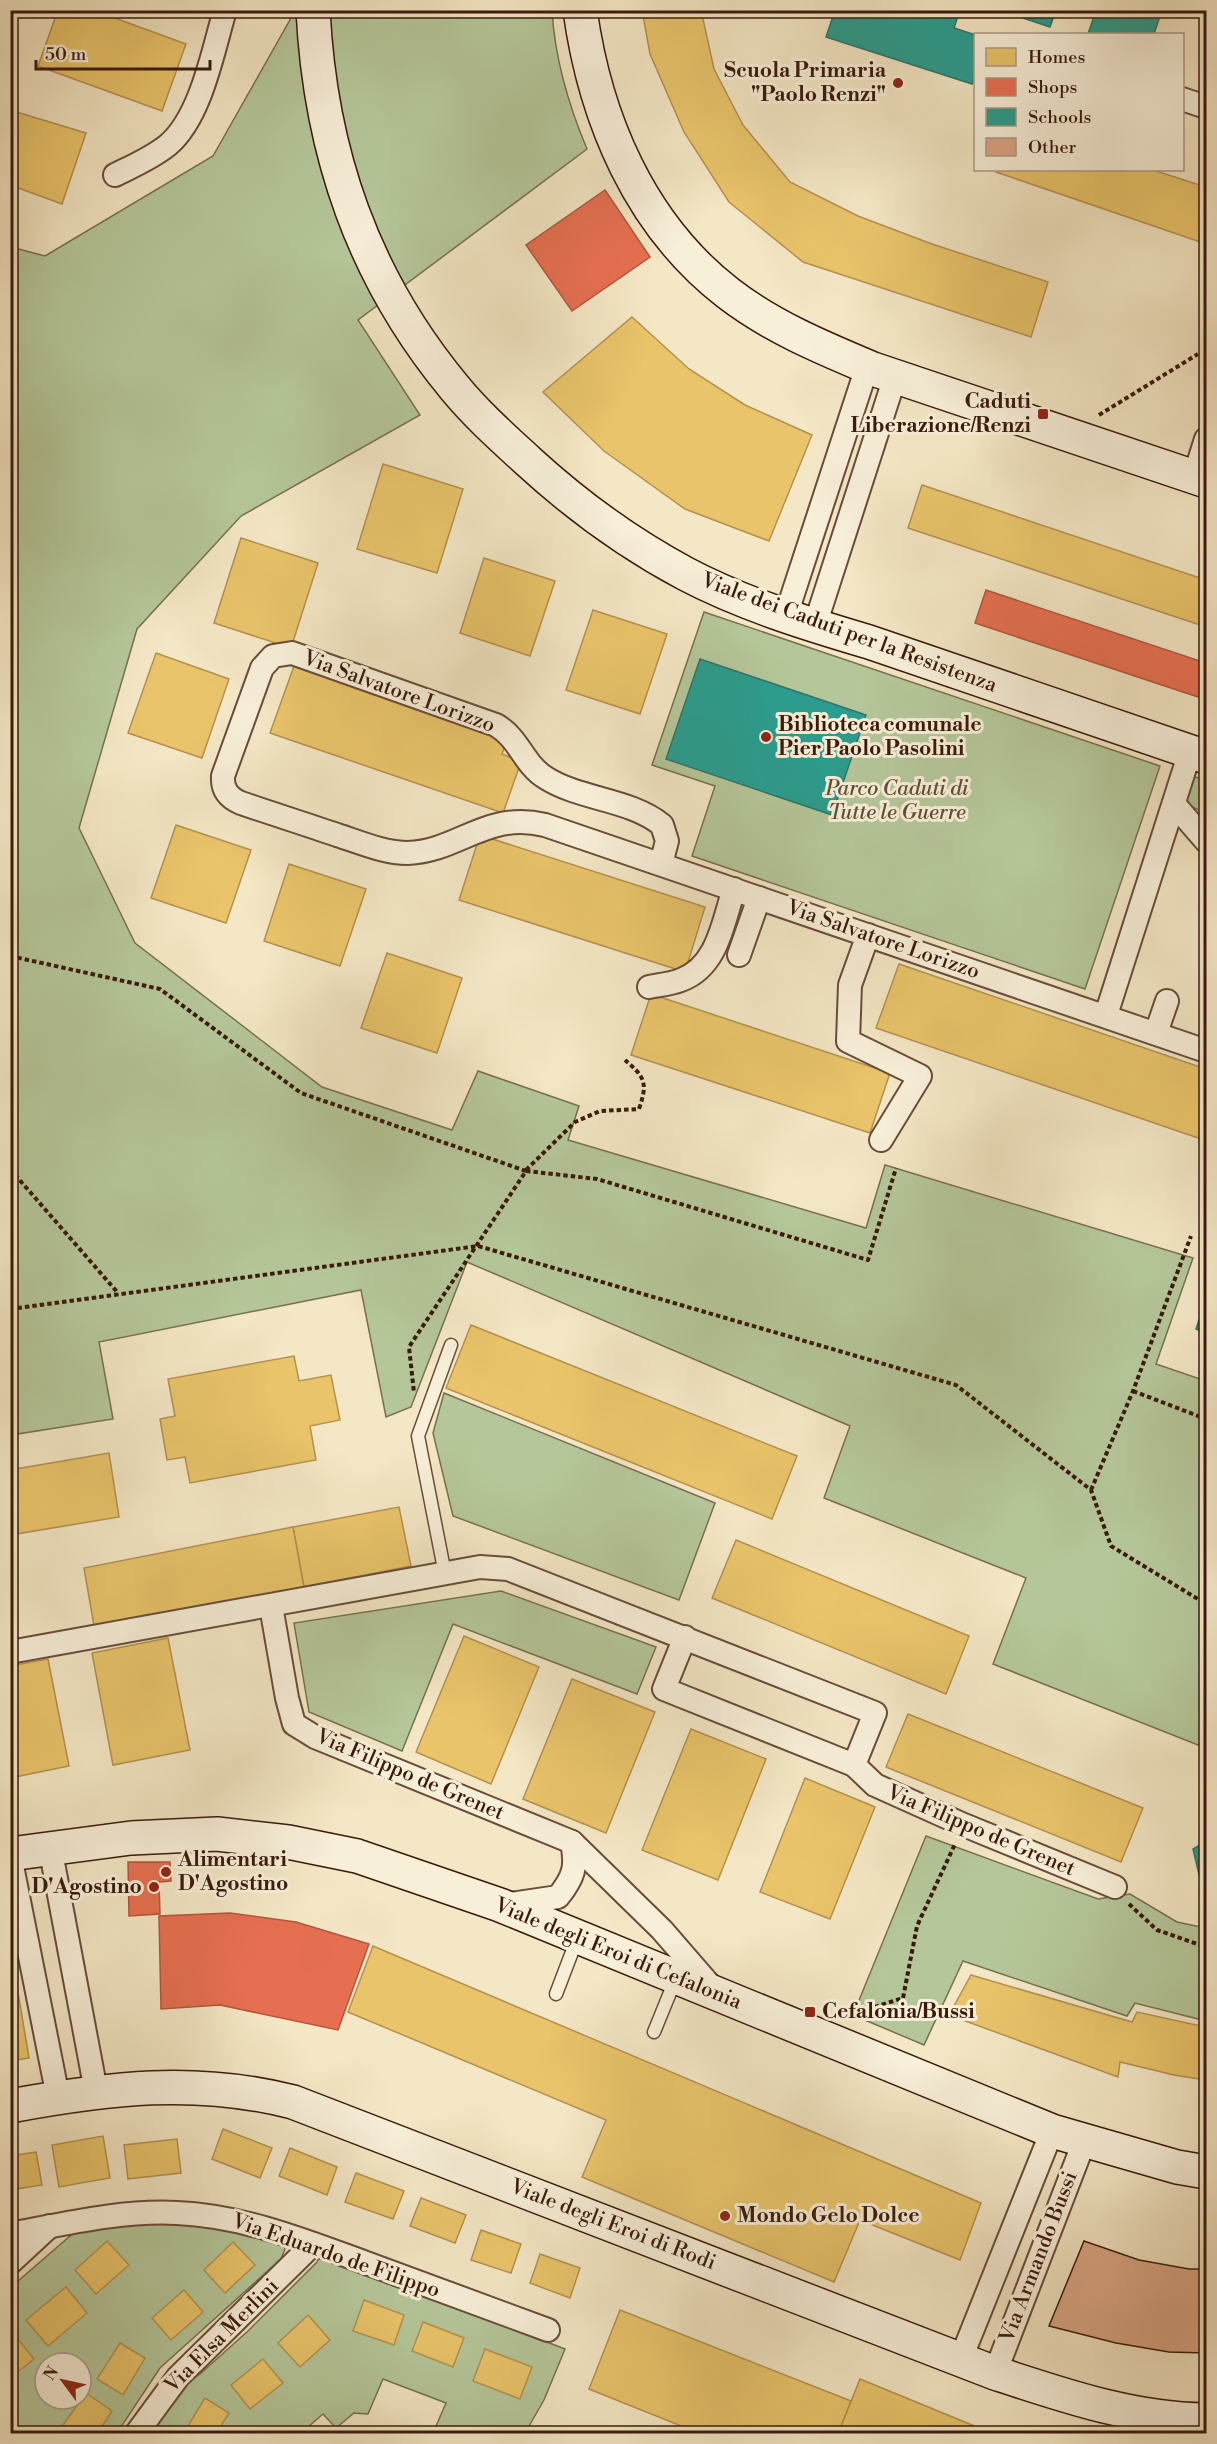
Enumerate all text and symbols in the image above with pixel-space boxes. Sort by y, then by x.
scale bar [36,33,210,71]
legend [974,33,1184,171]
text: 50 m [45,43,87,66]
text: Homes [1028,46,1085,69]
place label: Scuola Primaria "Paolo Renzi" [724,58,887,108]
marker: Scuola Primaria "Paolo Renzi" [891,76,905,90]
text: Shops [1028,76,1078,99]
text: Schools [1028,106,1092,129]
text: Other [1028,136,1076,159]
place label: Caduti Liberazione/Renzi [850,389,1031,439]
marker: Caduti Liberazione/Renzi [1036,407,1050,421]
street label: Viale dei Caduti per la Resistenza [697,567,1001,699]
street label: Via Salvatore Lorizzo [298,645,499,739]
place label: Biblioteca comunale Pier Paolo Pasolini [778,712,982,762]
marker: Biblioteca comunale Pier Paolo Pasolini [759,730,773,744]
park label: Parco Caduti di Tutte le Guerre [824,776,969,826]
street label: Via Salvatore Lorizzo [782,894,983,985]
street label: Via Filippo de Grenet [311,1723,509,1827]
street label: Via Filippo de Grenet [882,1779,1080,1883]
place label: Alimentari D'Agostino [177,1847,288,1897]
marker: Alimentari D'Agostino [159,1865,173,1879]
place label: D'Agostino [32,1874,142,1900]
marker: D'Agostino [147,1880,161,1894]
street label: Viale degli Eroi di Cefalonia [490,1892,746,2016]
place label: Cefalonia/Bussi [822,1999,975,2025]
marker: Cefalonia/Bussi [803,2005,817,2019]
street label: Via Armando Bussi [994,2168,1084,2347]
street label: Viale degli Eroi di Rodi [506,2173,719,2276]
place label: Mondo Gelo Dolce [737,2203,919,2229]
street label: Via Eduardo de Filippo [228,2208,443,2304]
marker: Mondo Gelo Dolce [718,2209,732,2223]
street label: Via Elsa Merlini [159,2273,285,2399]
north arrow [33,2351,93,2411]
text: N [39,2362,63,2384]

